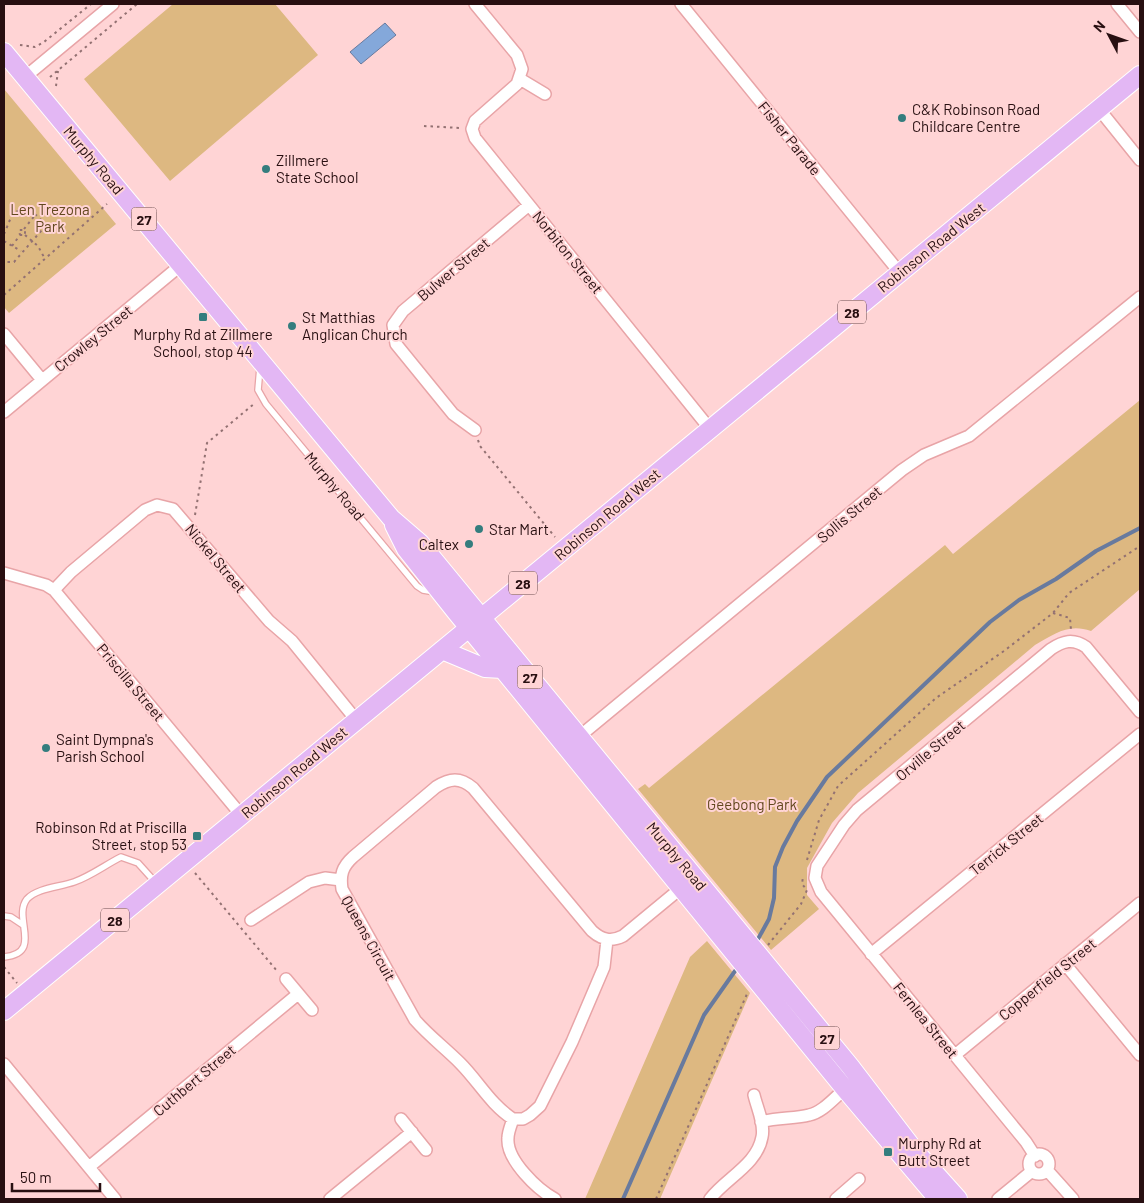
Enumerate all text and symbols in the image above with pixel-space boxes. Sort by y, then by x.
north arrow [1084,10,1134,60]
text: N [1089,17,1108,35]
street label: Fisher Parade [755,97,825,179]
place label: C&K Robinson Road Childcare Centre [912,100,1040,135]
marker: C&K Robinson Road Childcare Centre [896,112,908,124]
street label: Murphy Road [60,122,128,198]
place label: Zillmere State School [276,151,358,186]
marker: Zillmere State School [260,163,272,175]
street label: Robinson Road West [874,198,988,296]
park label: Len Trezona Park [10,200,90,235]
street label: Norbiton Street [529,207,607,297]
road number: 27 [132,208,156,230]
street label: Bulwer Street [413,234,493,304]
road number: 28 [838,300,866,324]
street label: Crowley Street [50,301,136,375]
place label: St Matthias Anglican Church [302,308,408,343]
marker: Murphy Rd at Zillmere School, stop 44 [197,311,209,323]
marker: St Matthias Anglican Church [286,320,298,332]
place label: Murphy Rd at Zillmere School, stop 44 [133,325,273,360]
street label: Murphy Road [301,448,369,524]
street label: Robinson Road West [550,464,664,564]
street label: Sollis Street [813,482,885,546]
street label: Nickel Street [182,520,250,596]
place label: Star Mart [489,520,549,538]
marker: Star Mart [473,523,485,535]
place label: Caltex [419,535,459,553]
marker: Caltex [463,538,475,550]
road number: 28 [509,572,537,594]
street label: Priscilla Street [93,640,169,724]
road number: 27 [518,666,542,689]
street label: Orville Street [892,716,968,784]
street label: Robinson Road West [237,722,351,822]
place label: Saint Dympna's Parish School [56,730,154,765]
marker: Saint Dympna's Parish School [40,742,52,754]
park label: Geebong Park [707,795,797,813]
street label: Terrick Street [966,809,1046,879]
place label: Robinson Rd at Priscilla Street, stop 53 [35,818,187,853]
street label: Murphy Road [643,818,711,894]
marker: Robinson Rd at Priscilla Street, stop 53 [191,830,203,842]
street label: Queens Circuit [338,892,400,984]
road number: 28 [101,908,129,932]
street label: Copperfield Street [995,934,1099,1024]
street label: Fernlea Street [890,978,962,1062]
road number: 27 [814,1026,840,1050]
street label: Cuthbert Street [149,1040,239,1120]
place label: Murphy Rd at Butt Street [898,1134,982,1169]
marker: Murphy Rd at Butt Street [882,1146,894,1158]
scale bar [12,1160,100,1192]
text: 50 m [20,1168,52,1186]

